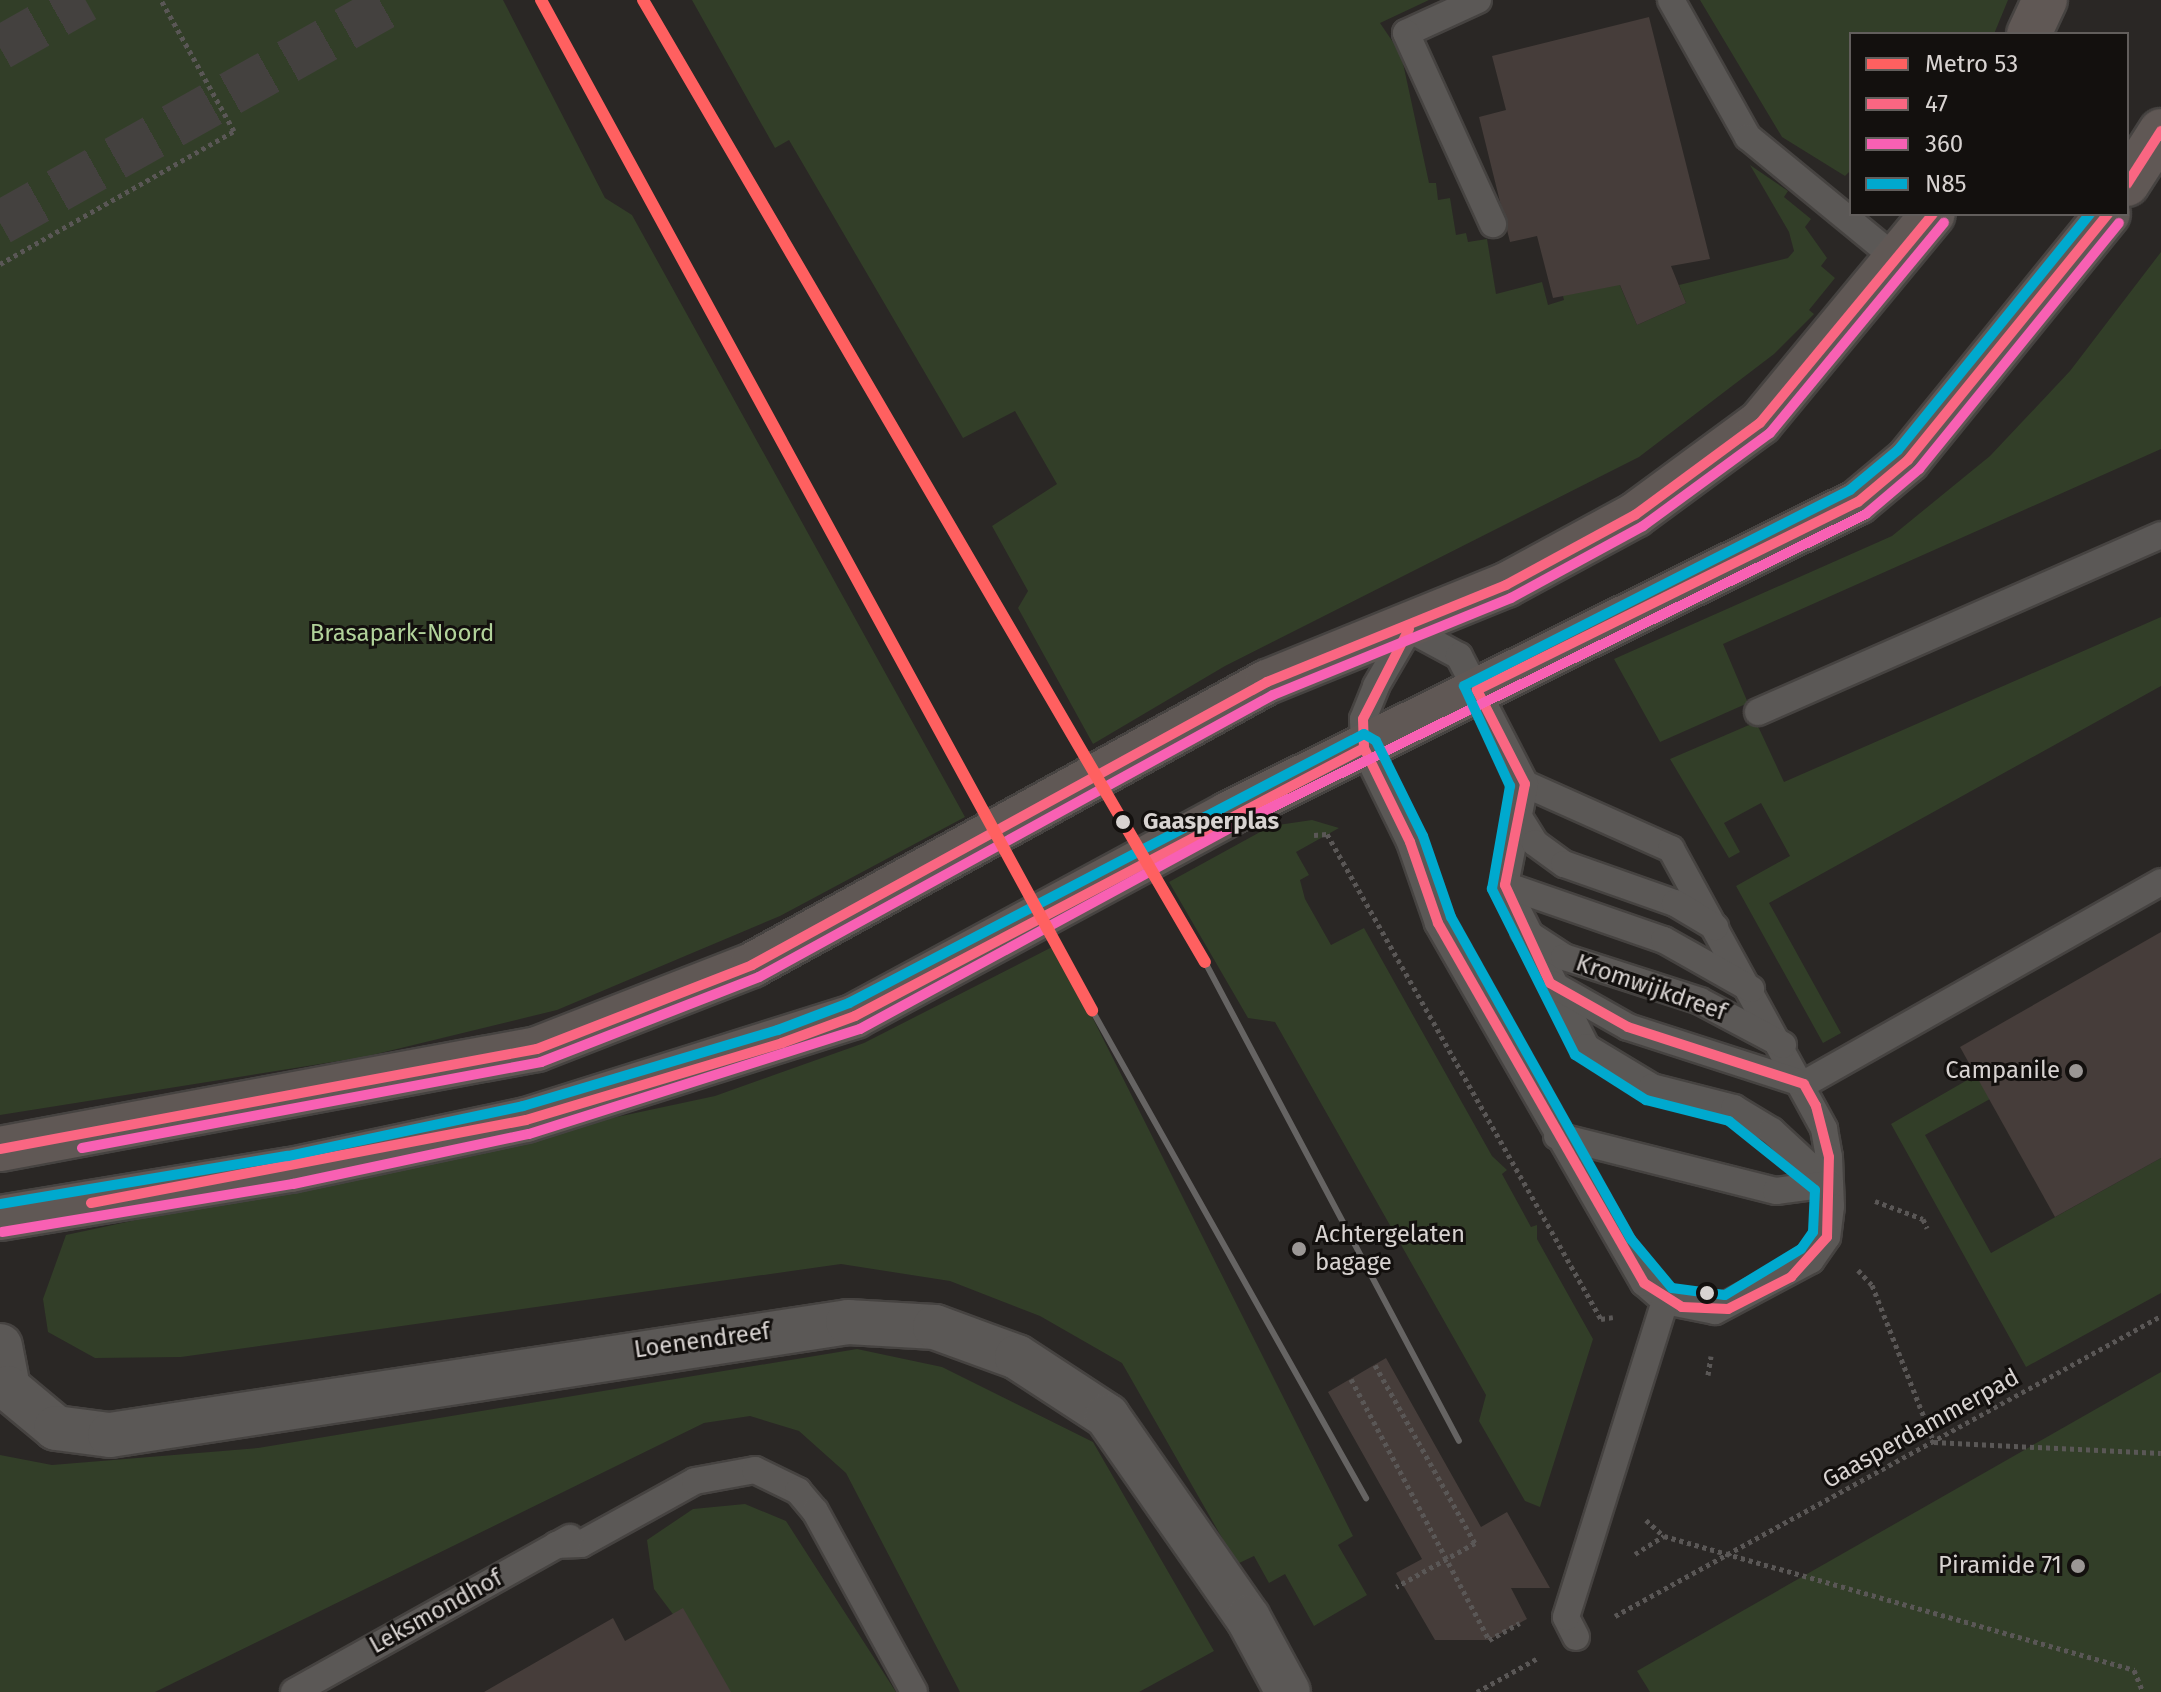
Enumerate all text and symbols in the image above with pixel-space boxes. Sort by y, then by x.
legend [1849,32,2129,216]
text: Metro 53 [1925,50,2018,78]
text: 47 [1925,90,1948,118]
text: 360 [1925,130,1963,158]
text: N85 [1925,170,1967,198]
park label: Brasapark-Noord [310,620,494,648]
place label: Gaasperplas [1143,808,1279,836]
marker: Gaasperplas [1110,809,1136,835]
street label: Kromwijkdreef [1572,949,1730,1027]
place label: Campanile [1945,1057,2060,1085]
marker: Campanile [2067,1062,2085,1080]
place label: Achtergelaten bagage [1315,1221,1465,1277]
marker: Achtergelaten bagage [1290,1240,1308,1258]
unlabelled marker [1699,1285,1715,1301]
street label: Loenendreef [632,1317,772,1365]
street label: Gaasperdammerpad [1818,1363,2024,1495]
place label: Piramide 71 [1938,1552,2062,1580]
marker: Piramide 71 [2069,1557,2087,1575]
street label: Leksmondhof [365,1564,507,1660]

